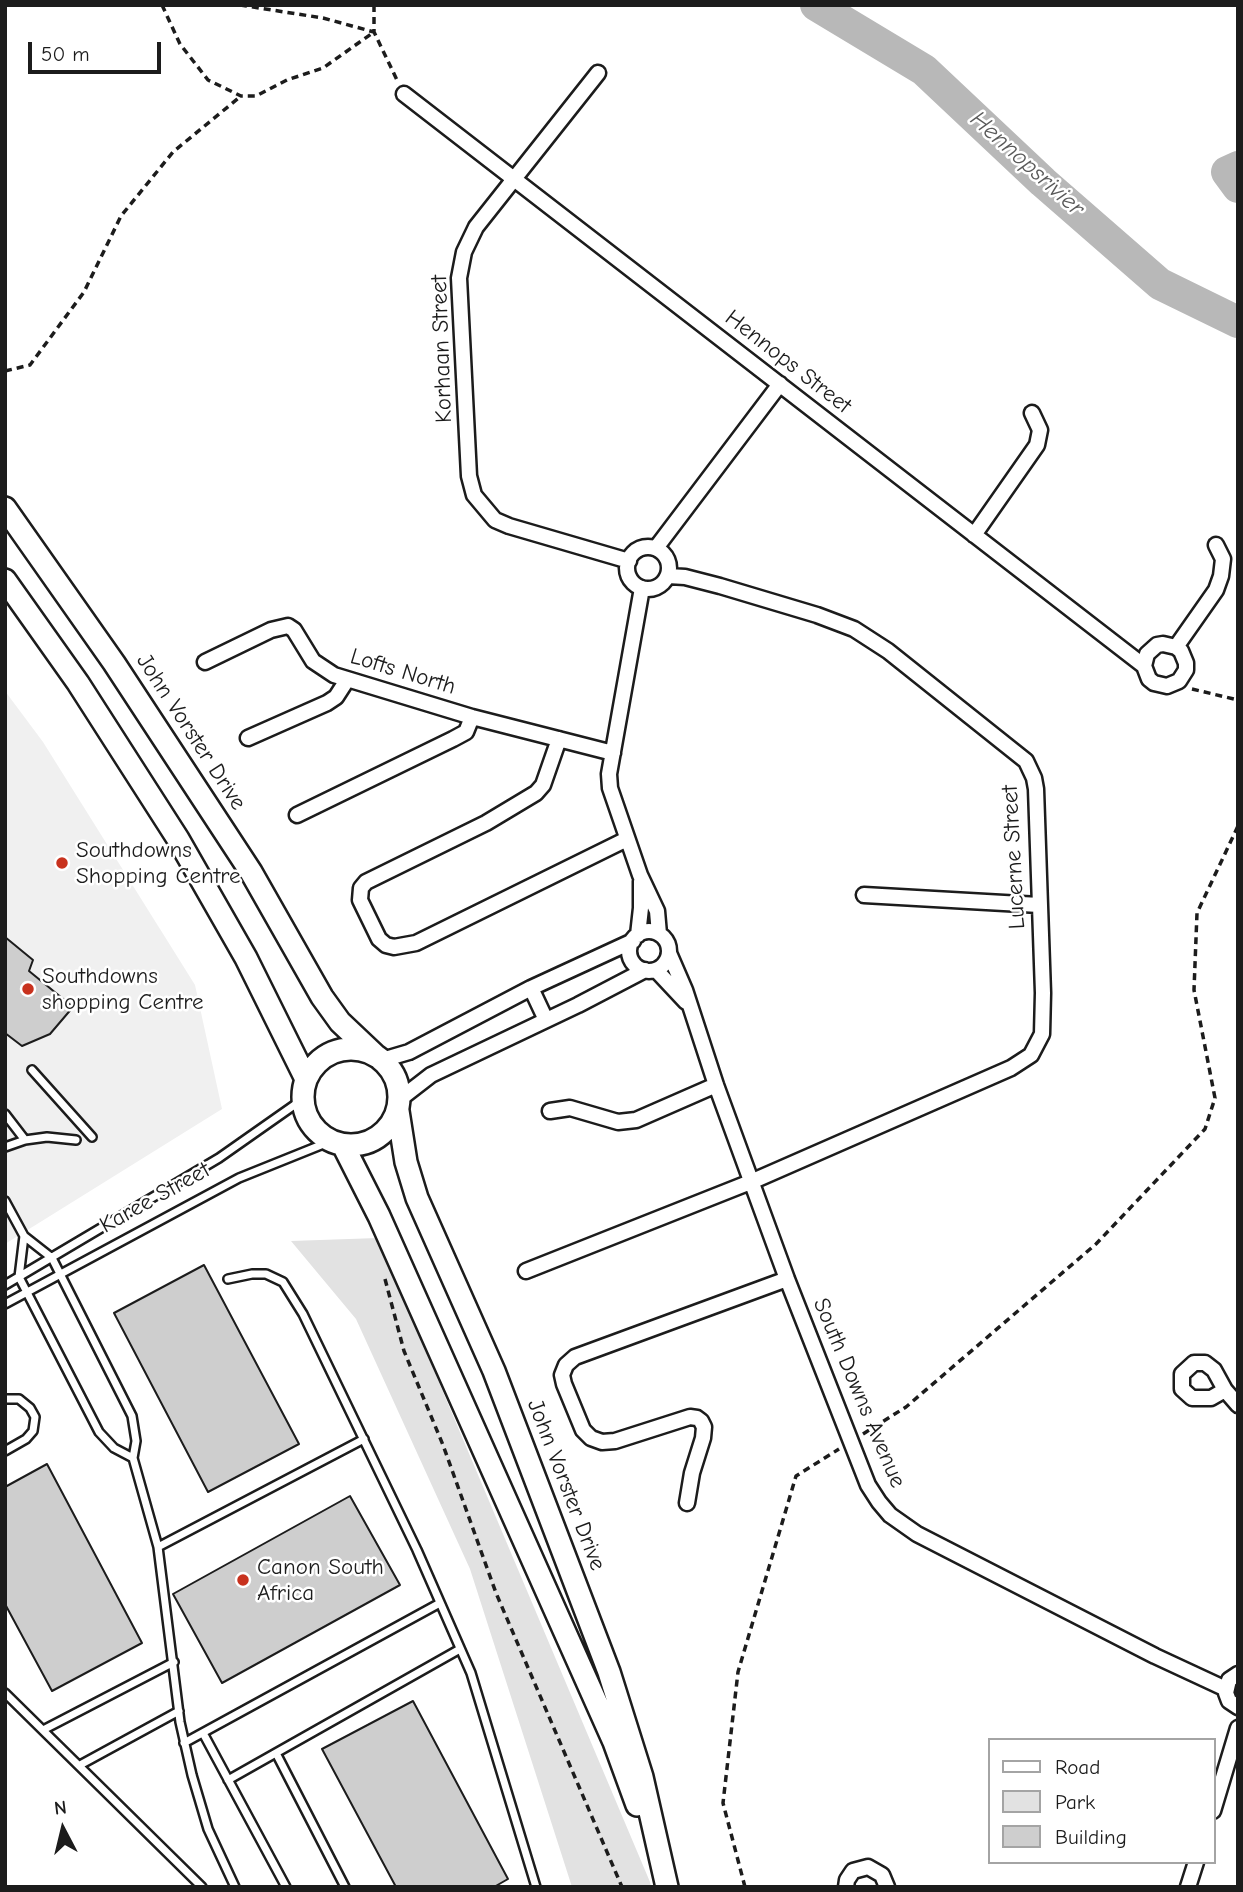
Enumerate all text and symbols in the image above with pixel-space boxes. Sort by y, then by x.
scale bar [32,28,164,72]
text: 50 m [41,42,90,66]
water label: Hennopsrivier [964,105,1090,223]
street label: Korhaan Street [426,274,458,424]
street label: Hennops Street [719,304,857,420]
street label: Lofts North [347,643,459,701]
street label: John Vorster Drive [130,649,252,815]
street label: Lucerne Street [996,784,1032,930]
place label: Southdowns Shopping Centre [76,836,241,890]
marker: Southdowns Shopping Centre [54,855,70,871]
place label: Southdowns shopping Centre [42,962,203,1016]
marker: Southdowns shopping Centre [20,981,36,997]
street label: Karee Street [95,1156,215,1240]
street label: South Downs Avenue [807,1294,911,1492]
street label: John Vorster Drive [521,1396,611,1574]
place label: Canon South Africa [257,1553,384,1607]
marker: Canon South Africa [235,1572,251,1588]
legend [988,1738,1215,1864]
text: Road [1055,1755,1100,1779]
text: Park [1055,1790,1095,1814]
north arrow [28,1794,98,1864]
text: N [53,1796,68,1820]
text: Building [1055,1825,1127,1849]

